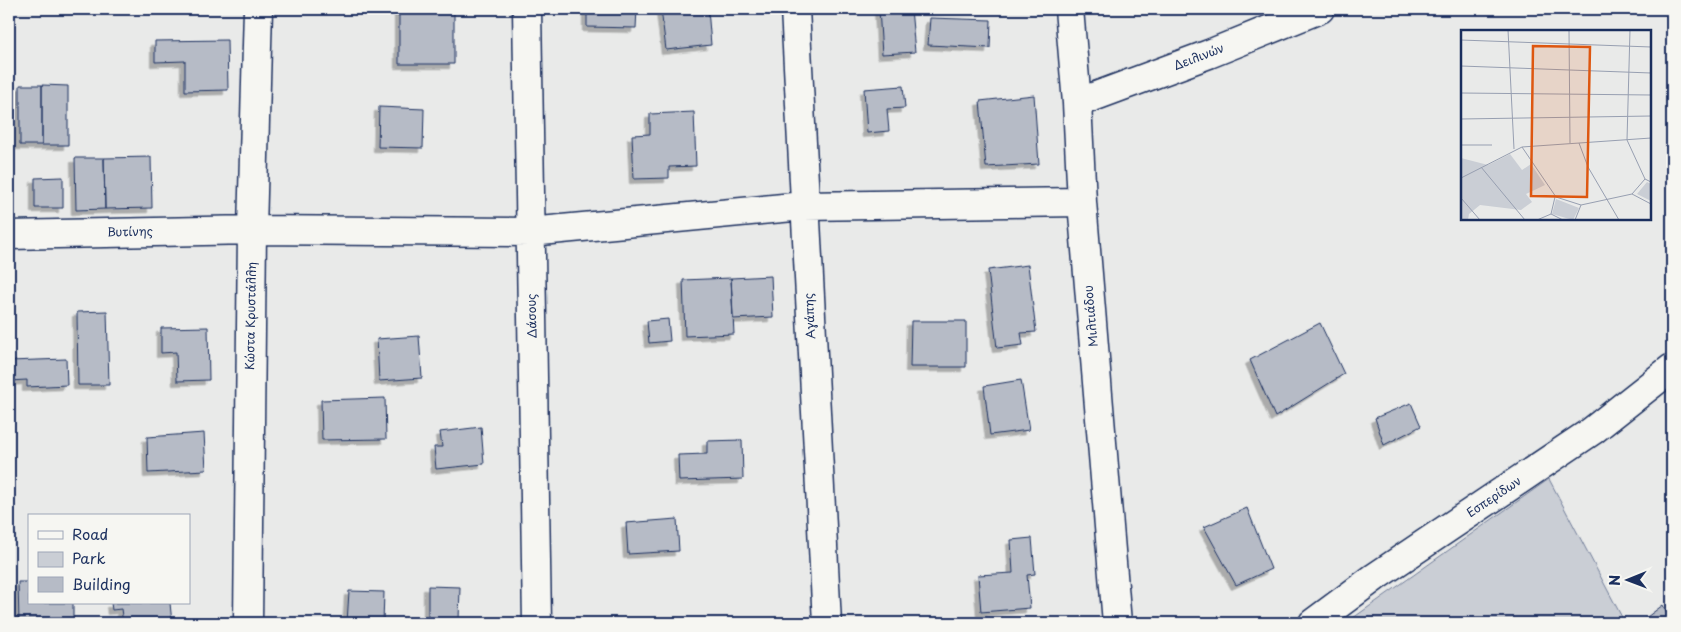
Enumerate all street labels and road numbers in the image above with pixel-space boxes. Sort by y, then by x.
street label: Δειλινών [1171,38,1227,74]
street label: Βυτίνης [107,222,153,240]
street label: Κώστα Κρυστάλλη [240,262,260,370]
street label: Μιλτιάδου [1078,284,1102,348]
street label: Αγάπης [799,293,819,339]
street label: Δάσους [522,294,540,338]
street label: Εσπερίδων [1463,471,1524,521]

